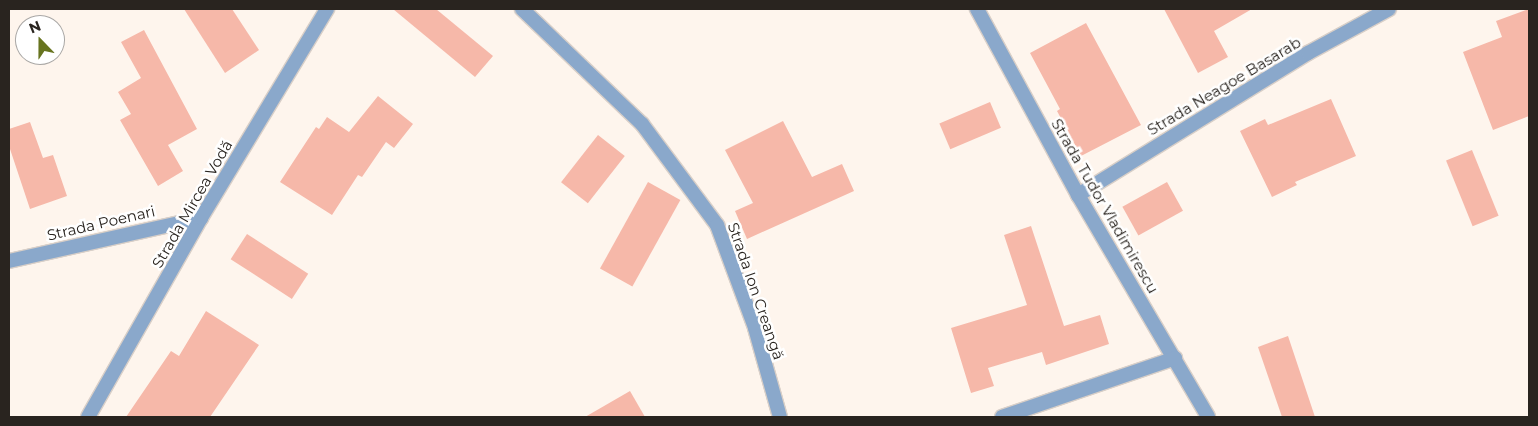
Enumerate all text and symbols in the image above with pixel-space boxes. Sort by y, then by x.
north arrow [15,15,65,65]
text: N [26,17,43,37]
street label: Strada Neagoe Basarab [1144,33,1304,139]
street label: Strada Tudor Vladimirescu [1048,116,1162,296]
street label: Strada Mircea Vodă [148,137,236,271]
street label: Strada Poenari [45,202,157,244]
street label: Strada Ion Creangă [724,220,788,362]

